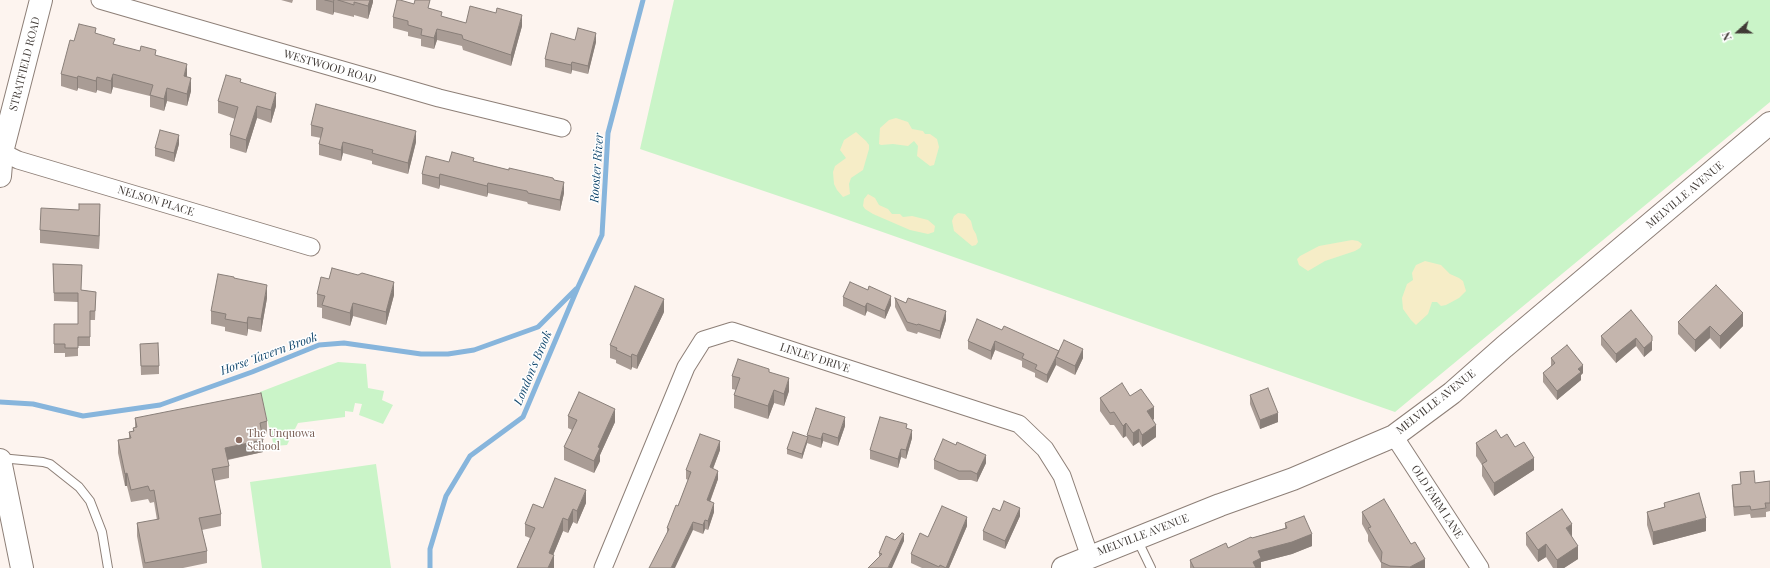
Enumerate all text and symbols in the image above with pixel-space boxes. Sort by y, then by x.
north arrow [1718,12,1758,52]
street label: STRATFIELD ROAD [7,15,43,113]
text: N [1718,30,1735,43]
street label: WESTWOOD ROAD [282,47,378,87]
water label: Rooster River [587,133,607,203]
street label: MELVILLE AVENUE [1644,159,1726,231]
street label: NELSON PLACE [116,183,196,219]
water label: London's Brook [511,329,555,407]
water label: Horse Tavern Brook [219,330,319,378]
street label: LINLEY DRIVE [778,340,852,376]
street label: MELVILLE AVENUE [1394,367,1478,437]
place label: The Unquowa School [247,427,315,453]
marker: The Unquowa School [234,435,244,445]
street label: OLD FARM LANE [1408,463,1466,541]
street label: MELVILLE AVENUE [1095,511,1191,559]

